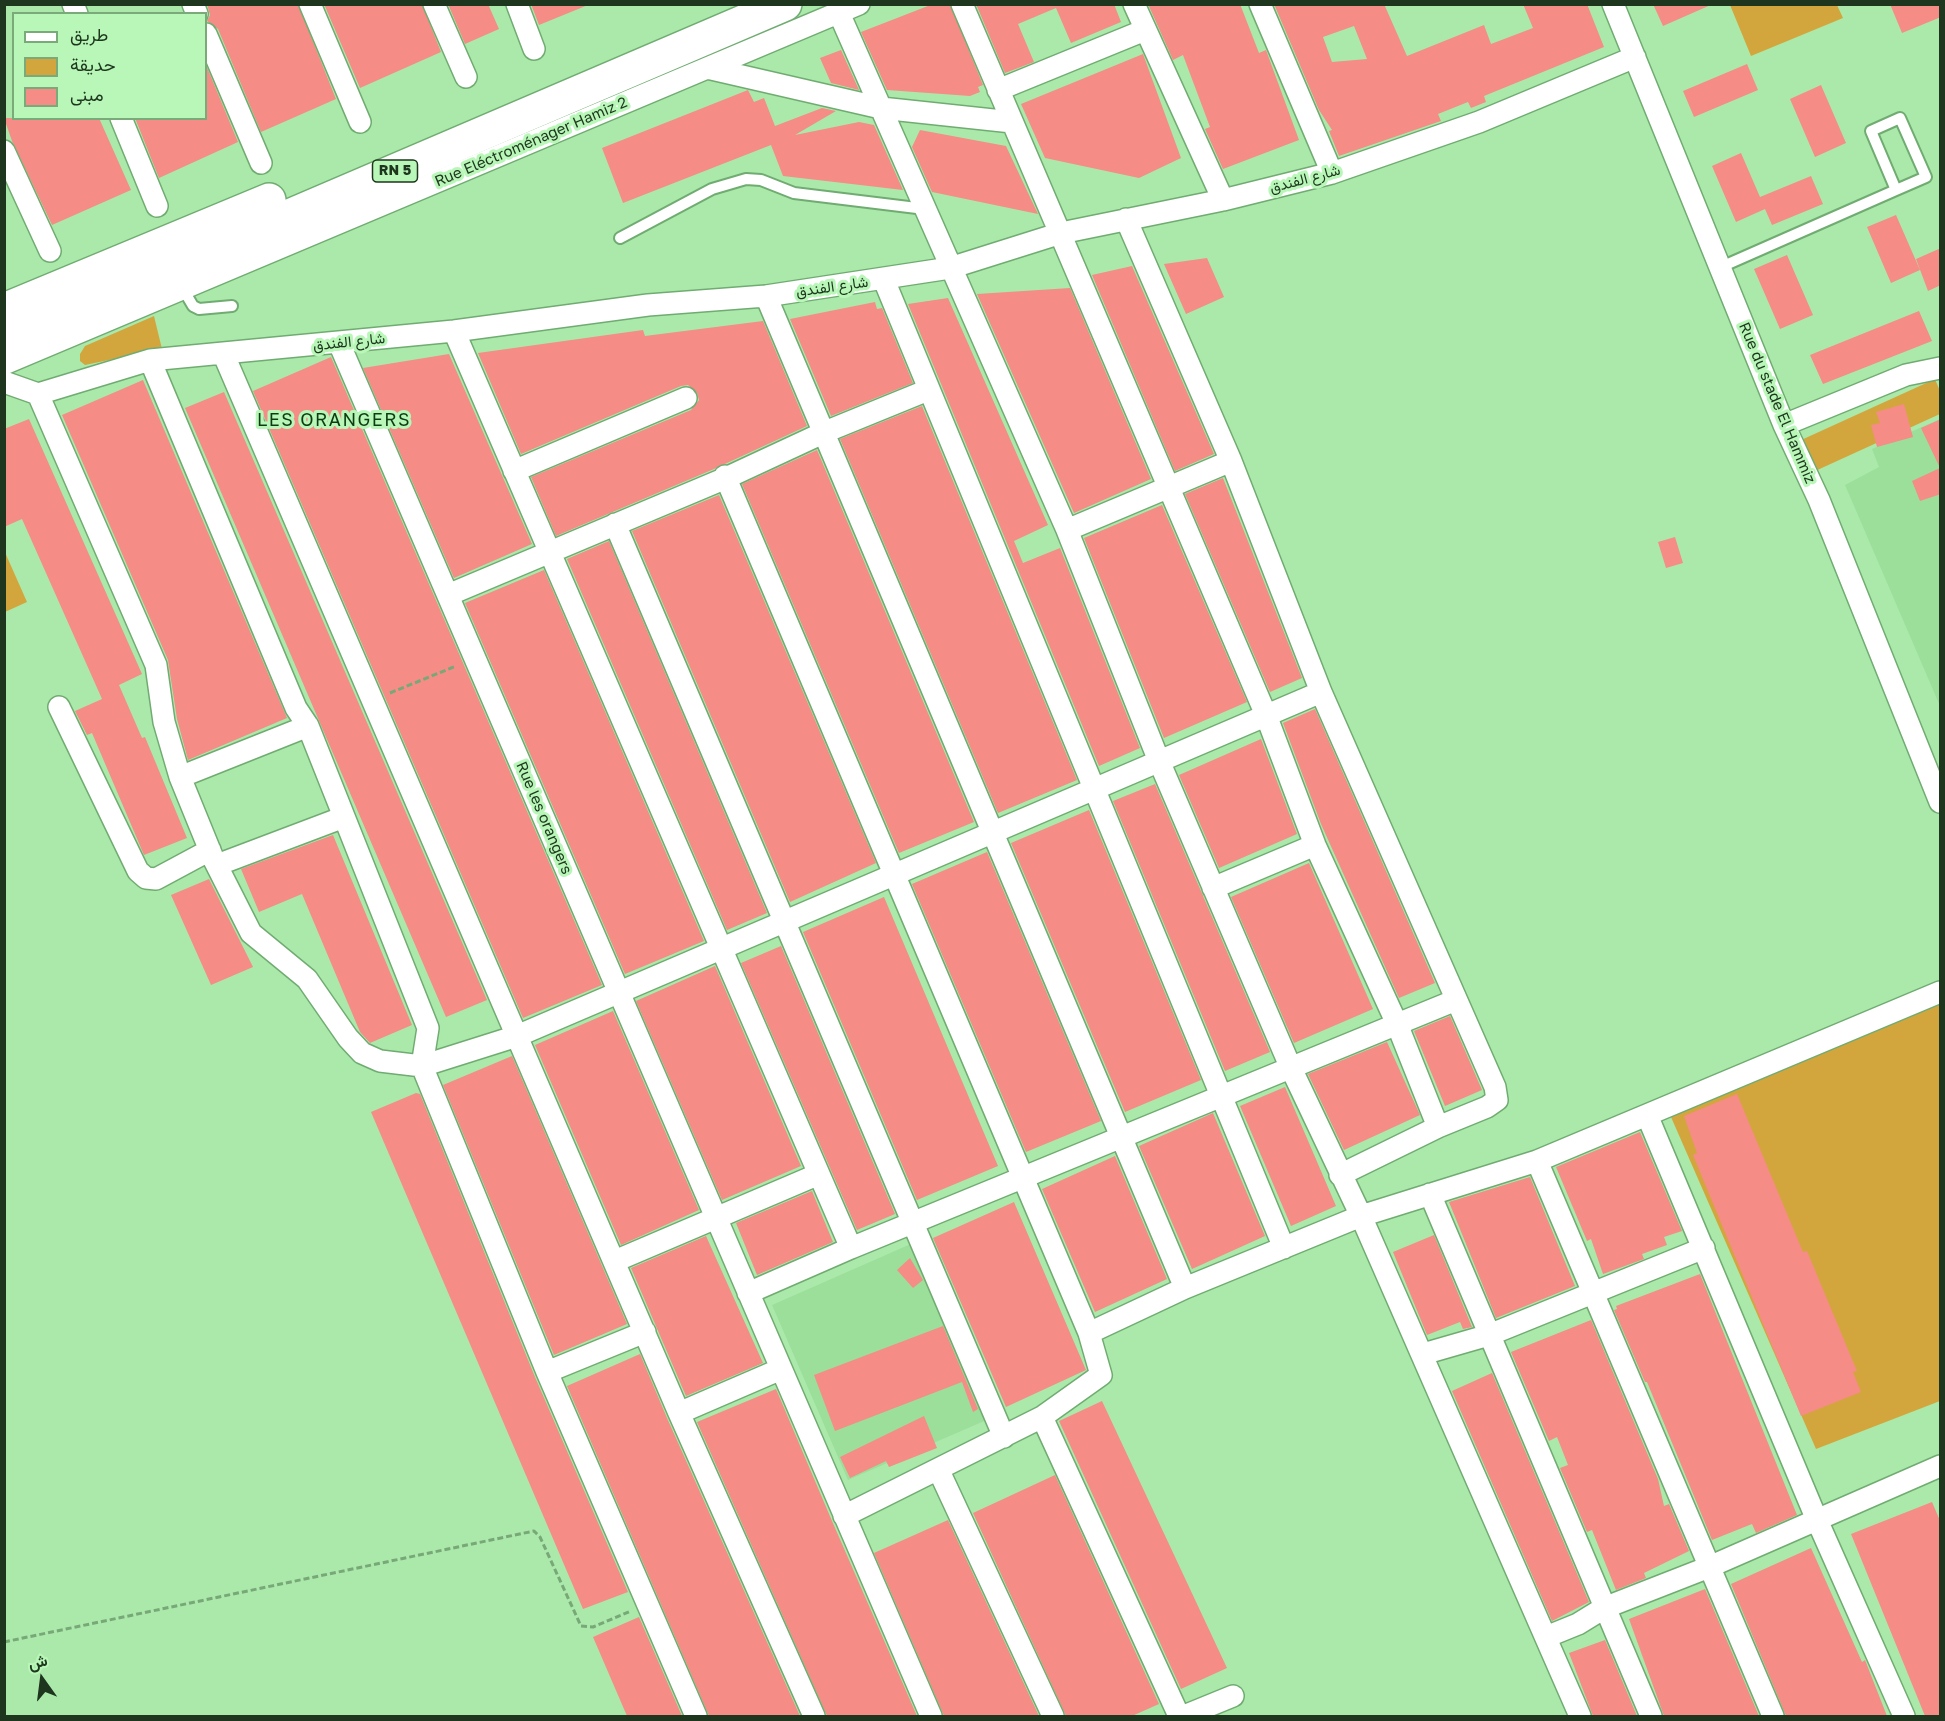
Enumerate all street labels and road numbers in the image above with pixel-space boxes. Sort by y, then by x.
street label: Rue Eléctroménager Hamiz 2 [432,93,630,191]
road number: RN 5 [372,160,418,182]
street label: شارع الفندق [1268,161,1342,197]
street label: شارع الفندق [795,273,869,301]
street label: Rue du stade El Hammiz [1735,320,1819,486]
street label: شارع الفندق [312,329,386,355]
street label: Rue les orangers [512,759,576,877]

